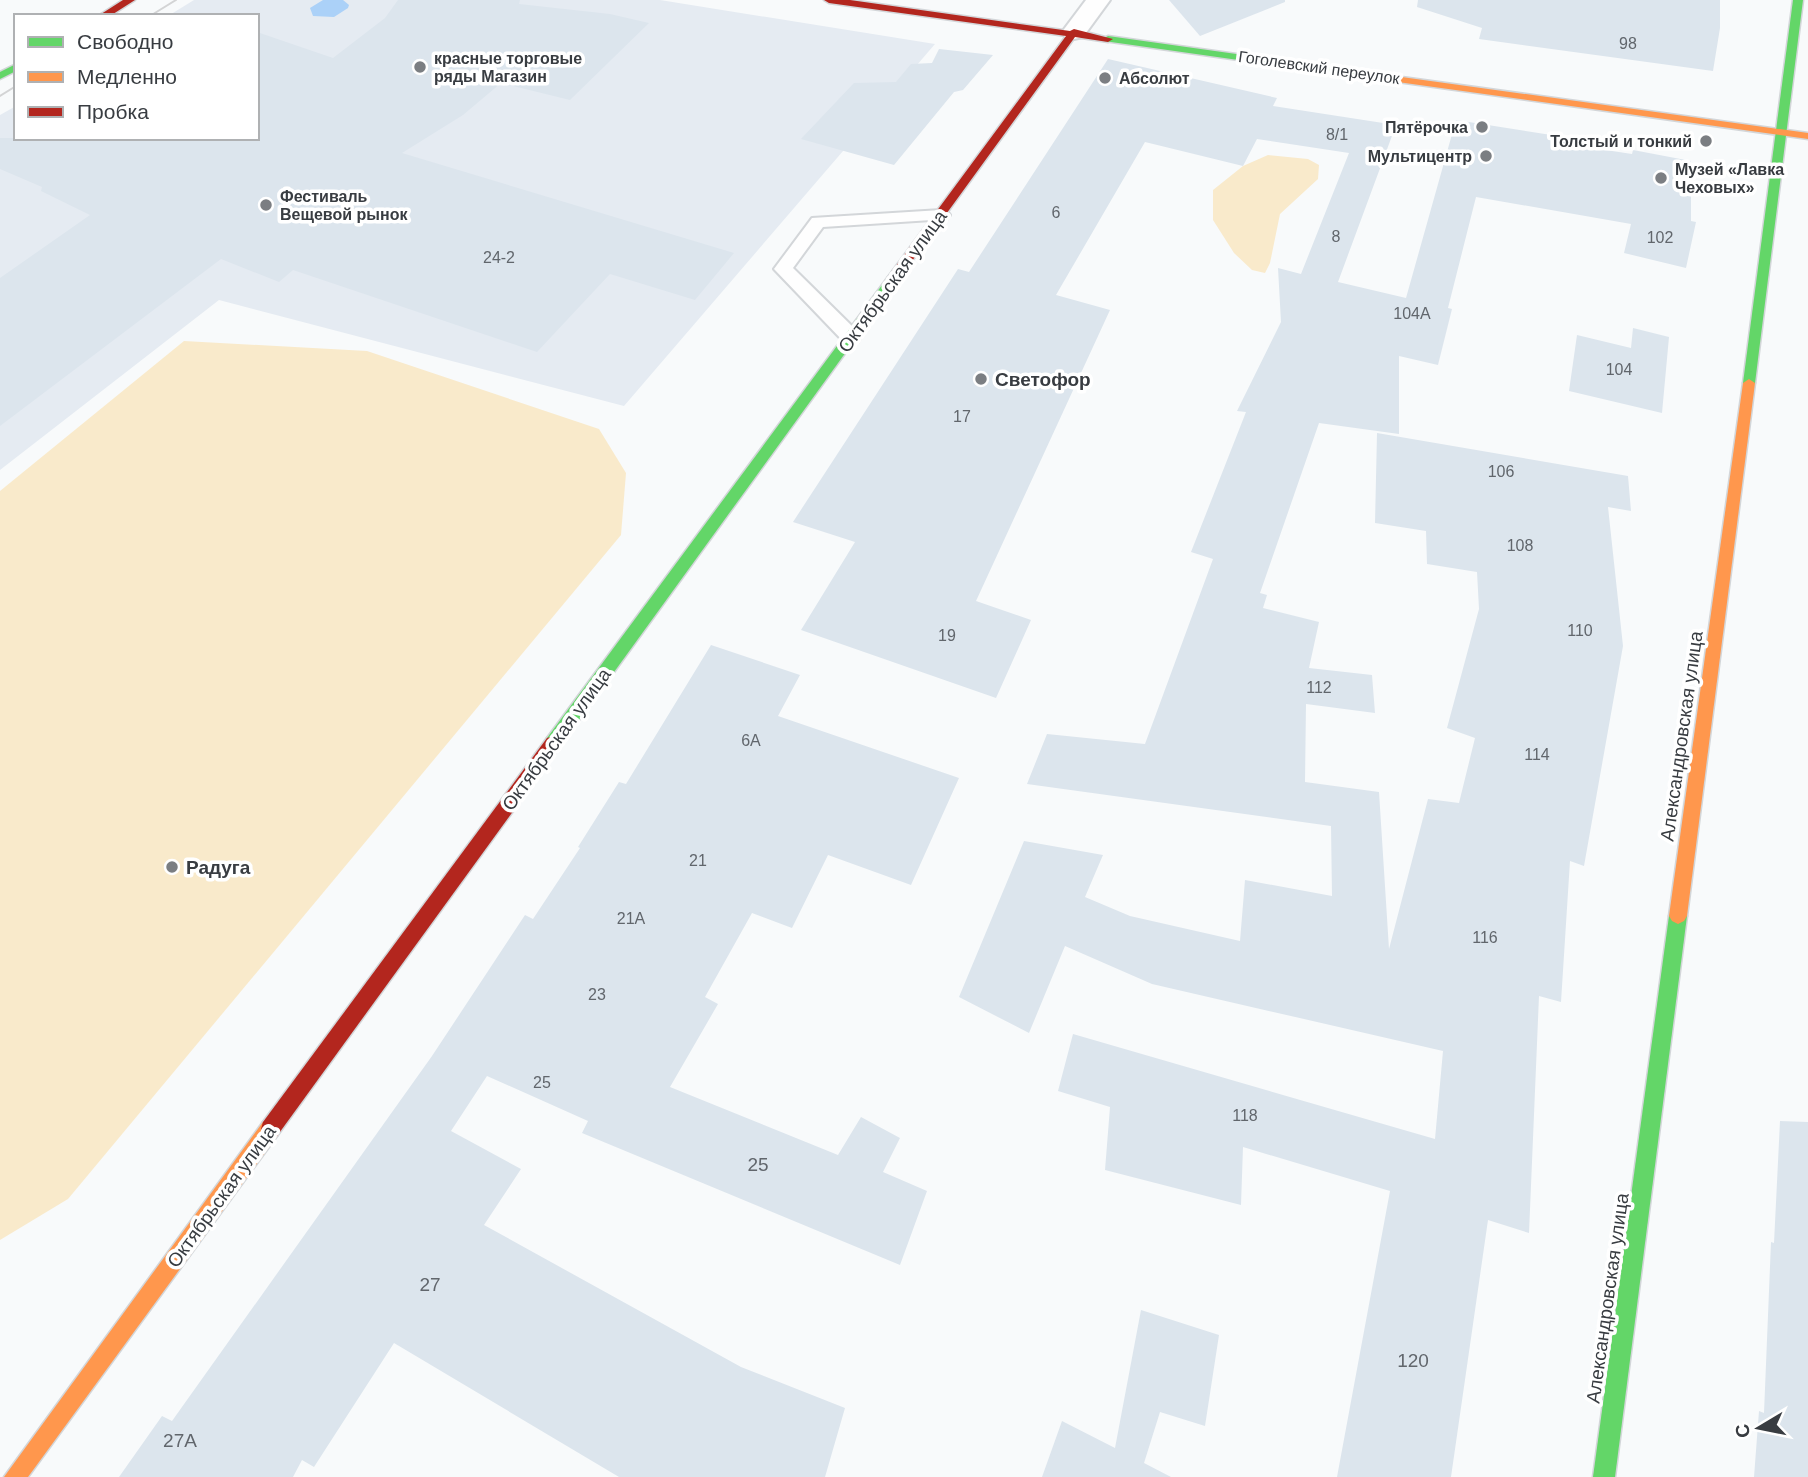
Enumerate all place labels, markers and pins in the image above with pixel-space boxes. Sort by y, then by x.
place label: красные торговые ряды Магазин [434,50,582,85]
marker: красные торговые ряды Магазин [412,59,428,75]
marker: Абсолют [1097,70,1113,86]
place label: Абсолют [1119,70,1190,87]
place label: Пятёрочка [1385,119,1468,136]
marker: Пятёрочка [1474,119,1490,135]
place label: Толстый и тонкий [1550,133,1692,150]
marker: Толстый и тонкий [1698,133,1714,149]
place label: Мультицентр [1368,148,1472,165]
marker: Мультицентр [1478,148,1494,164]
place label: Музей «Лавка Чеховых» [1675,161,1784,196]
marker: Музей «Лавка Чеховых» [1653,170,1669,186]
place label: Фестиваль Вещевой рынок [280,188,408,223]
marker: Фестиваль Вещевой рынок [258,197,274,213]
place label: Светофор [995,369,1091,390]
marker: Светофор [973,371,989,387]
place label: Радуга [186,857,251,878]
marker: Радуга [164,859,180,875]

